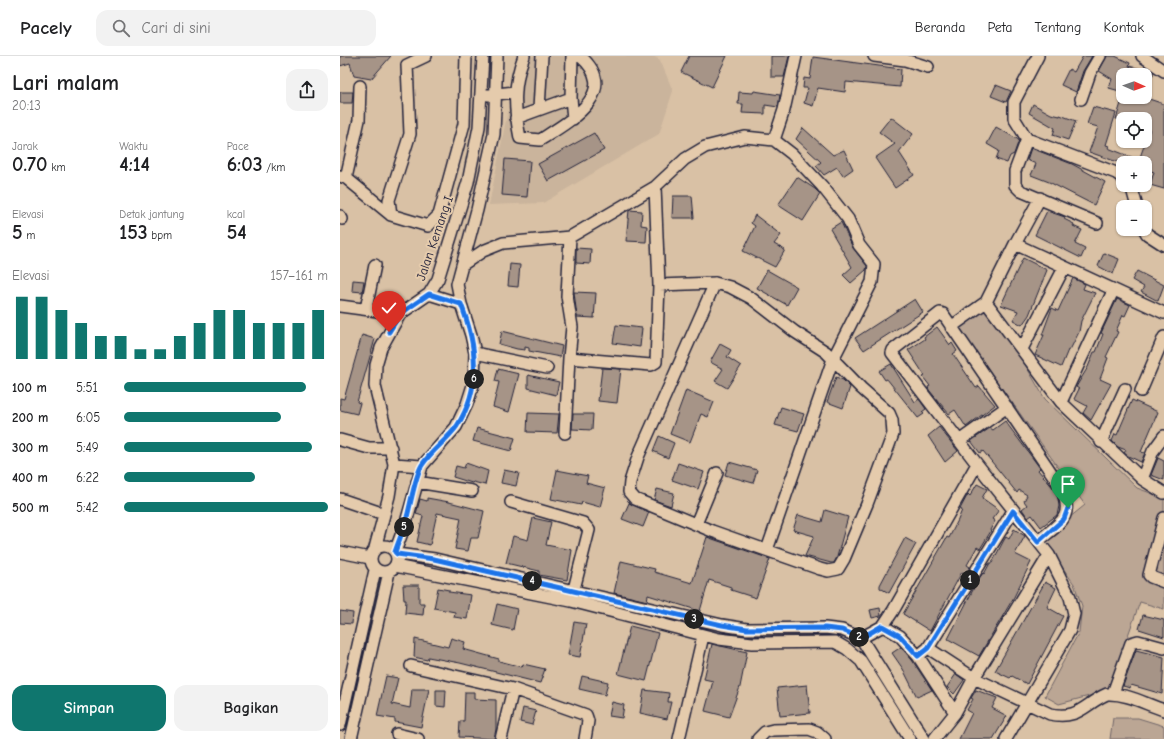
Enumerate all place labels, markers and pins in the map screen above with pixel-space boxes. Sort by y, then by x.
pin [372,291,406,332]
pin: 6 [464,369,484,389]
pin [1051,467,1085,508]
pin: 5 [394,517,414,537]
pin: 1 [960,570,980,590]
pin: 4 [522,571,542,591]
pin: 3 [684,609,704,629]
pin: 2 [849,627,869,647]

